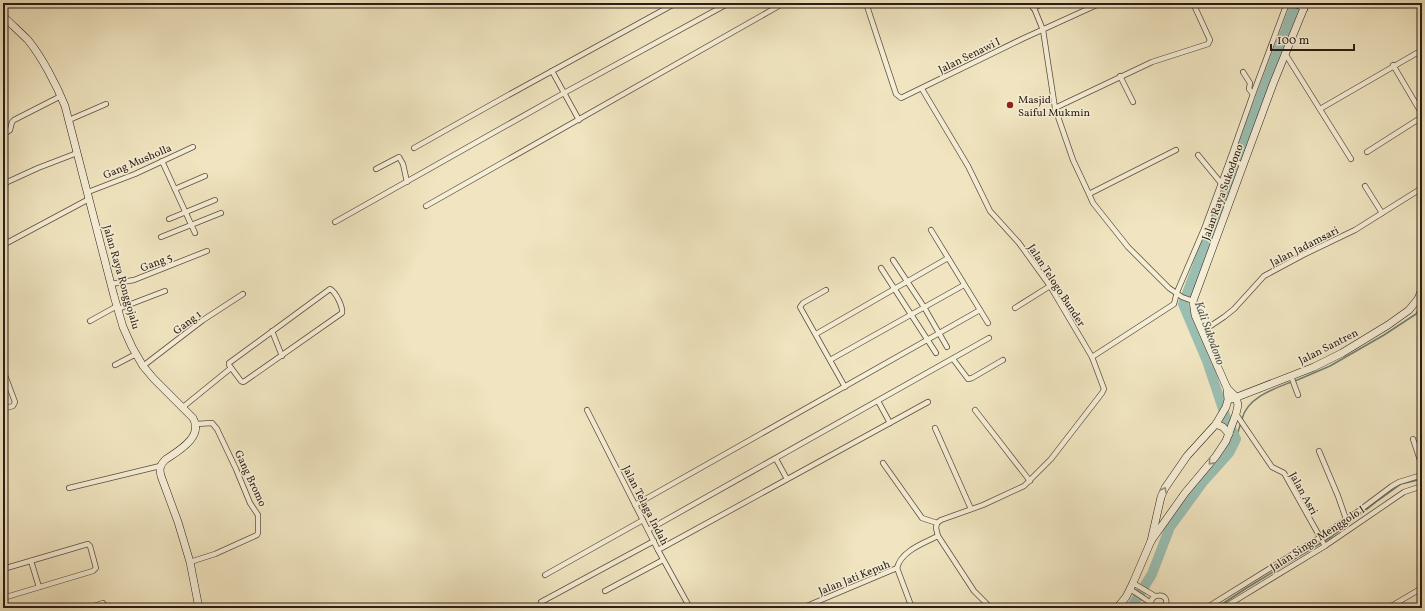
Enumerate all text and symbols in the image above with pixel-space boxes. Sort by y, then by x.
scale bar [1271,26,1354,52]
text: 100 m [1277,33,1310,49]
street label: Jalan Senawi I [936,35,1003,78]
place label: Masjid Saiful Mukmin [1018,93,1091,121]
marker: Masjid Saiful Mukmin [1005,100,1015,110]
street label: Gang Musholla [101,141,175,184]
street label: Jalan Raya Sukodono [1199,142,1248,243]
street label: Jalan Raya Ronggojalu [98,224,143,331]
street label: Jalan Jadamsari [1268,224,1342,271]
street label: Jalan Telogo Bunder [1023,242,1088,330]
street label: Gang 5 [138,250,175,276]
water label: Kali Sukodono [1190,299,1228,368]
street label: Gang 1 [171,308,205,339]
street label: Jalan Santren [1296,326,1361,369]
street label: Gang Bromo [230,448,269,509]
one-way arrow [1208,458,1215,465]
street label: Jalan Telaga Indah [618,463,672,549]
street label: Jalan Asri [1285,470,1321,518]
one-way arrow [1160,486,1167,494]
street label: Jalan Singo Menggolo I [1267,503,1368,576]
street label: Jalan Jati Kepuh [816,557,893,600]

